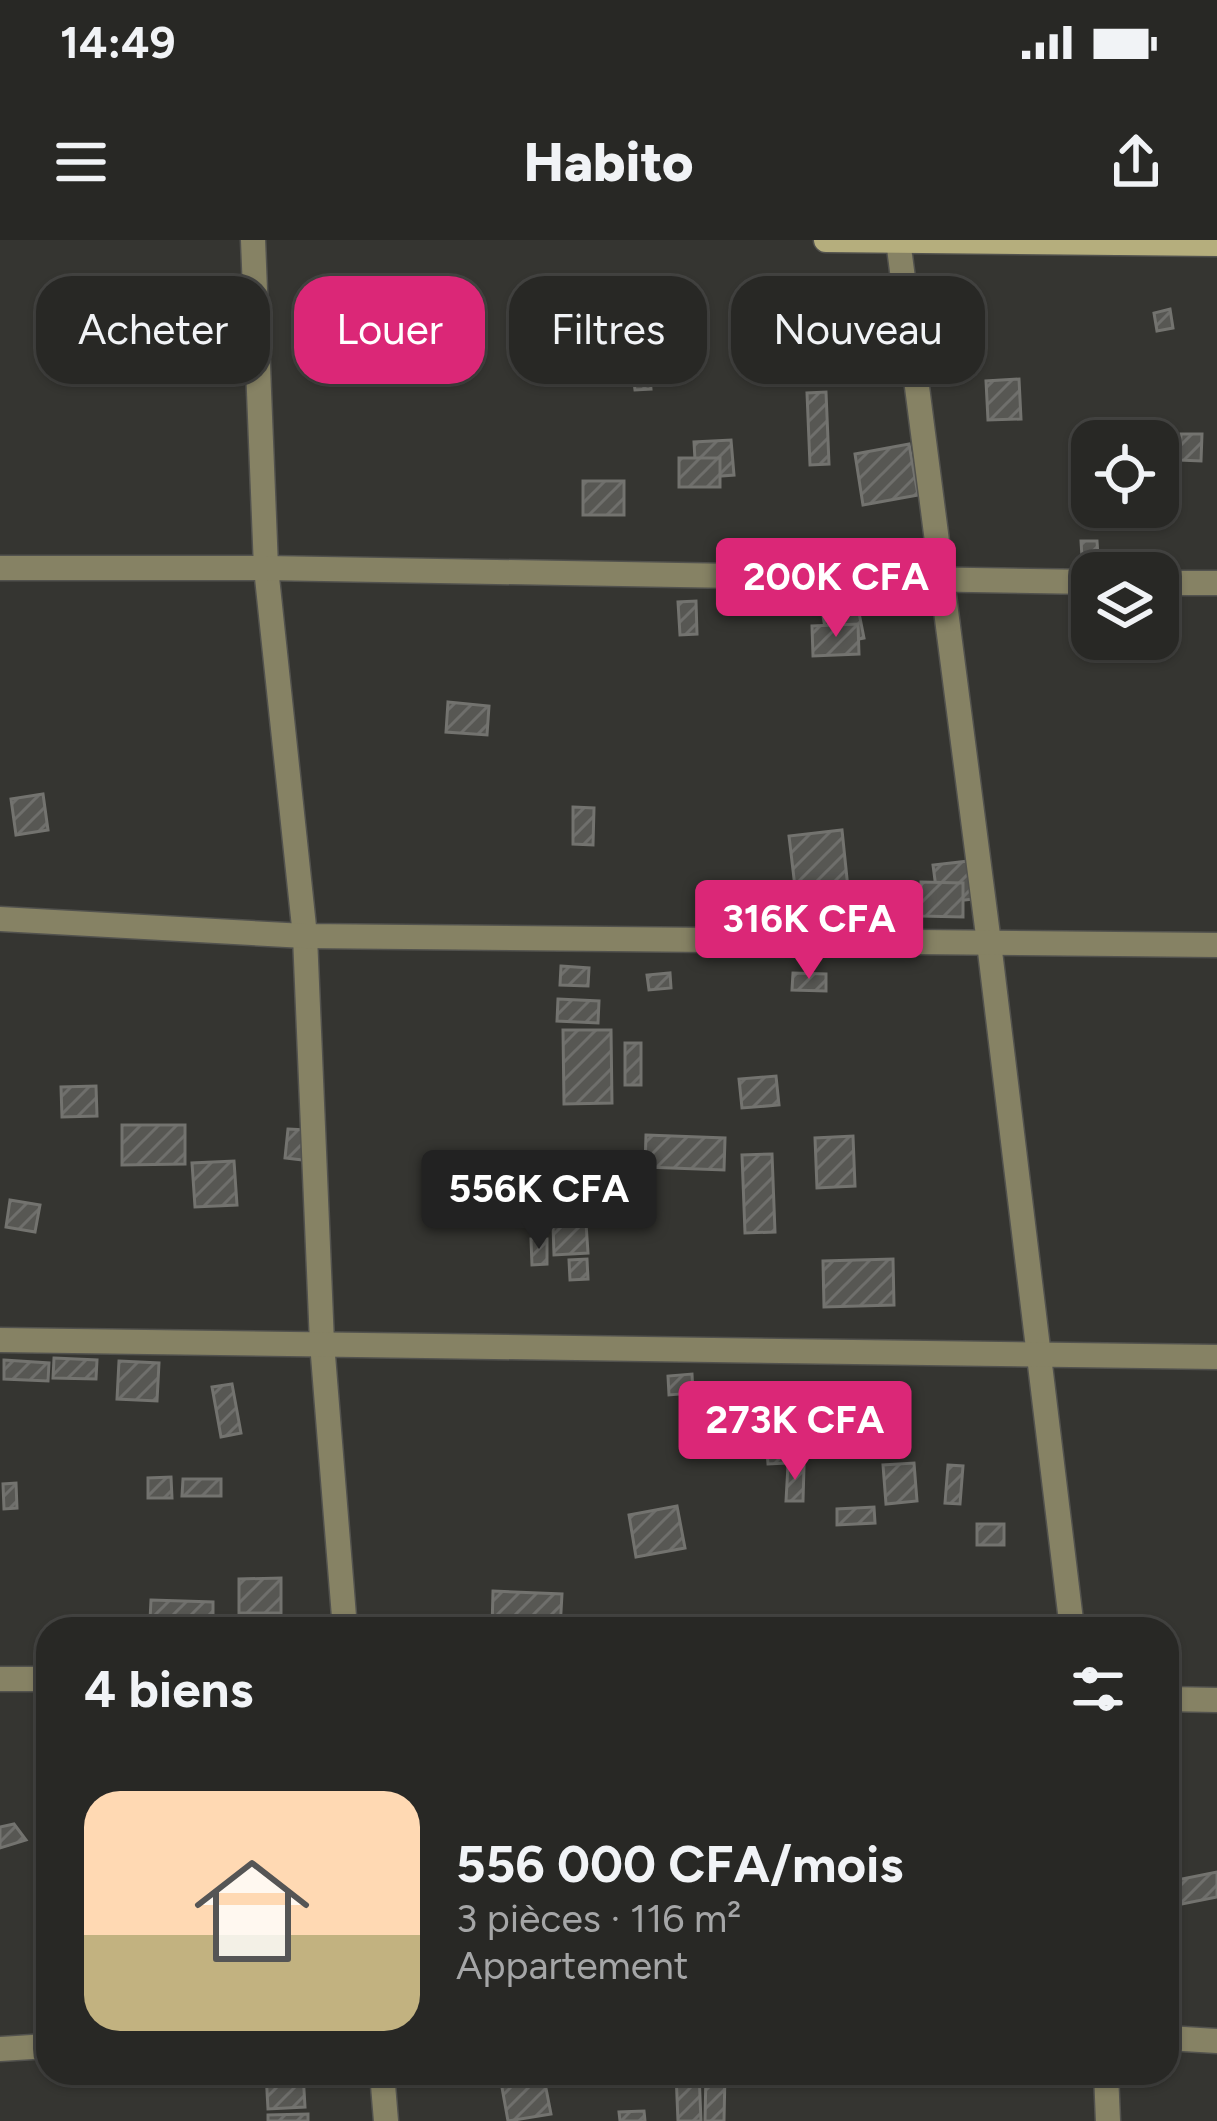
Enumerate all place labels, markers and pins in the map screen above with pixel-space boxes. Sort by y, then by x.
pin: 200K CFA [712,538,960,640]
pin: 316K CFA [685,880,933,982]
pin: 556K CFA [415,1150,663,1252]
pin: 273K CFA [671,1381,919,1483]

